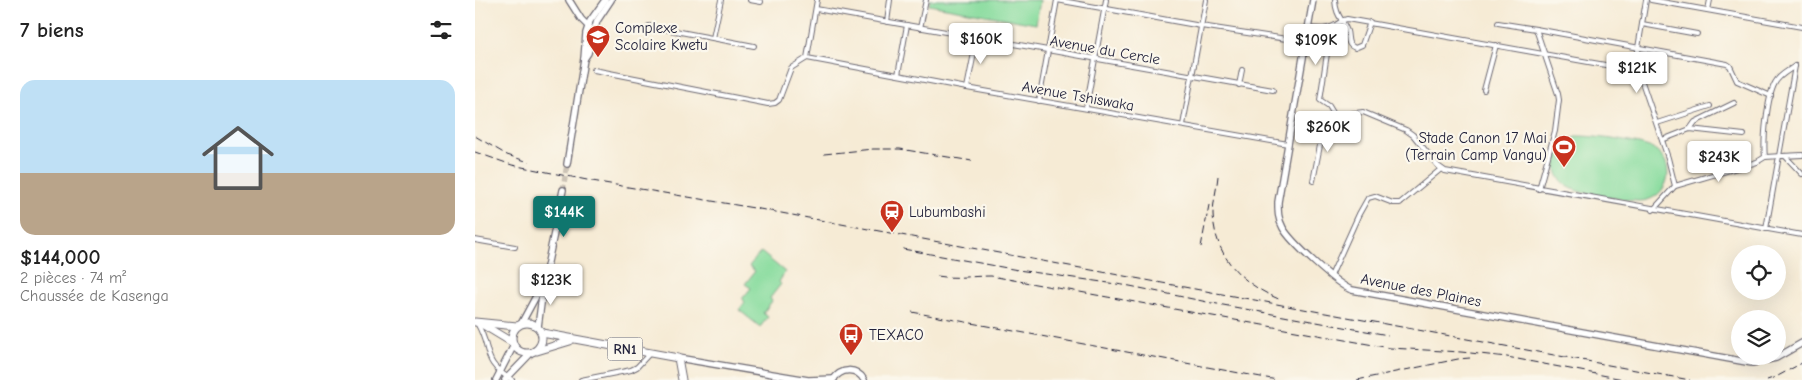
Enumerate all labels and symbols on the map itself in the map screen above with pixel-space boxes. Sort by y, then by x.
place label: Complexe Scolaire Kwetu [615,19,708,54]
pin: $160K [946,22,1016,65]
pin: $109K [1281,23,1351,66]
school or university icon: Complexe Scolaire Kwetu [585,24,611,58]
street label: Avenue du Cercle [1048,31,1162,69]
pin: $121K [1602,52,1672,94]
street label: Avenue Tshiswaka [1021,77,1135,115]
pin: $260K [1293,110,1363,153]
place label: Stade Canon 17 Mai (Terrain Camp Vangu) [1405,129,1547,164]
sports icon: Stade Canon 17 Mai (Terrain Camp Vangu) [1551,134,1577,168]
pin: $243K [1684,140,1754,183]
pin: $144K [529,196,599,238]
station icon: Lubumbashi [879,199,905,233]
place label: Lubumbashi [909,203,986,221]
pin: $123K [516,264,586,306]
street label: Avenue des Plaines [1359,269,1483,311]
bus stop icon: TEXACO [838,322,864,356]
place label: TEXACO [869,326,924,344]
road number: RN1 [607,338,643,360]

